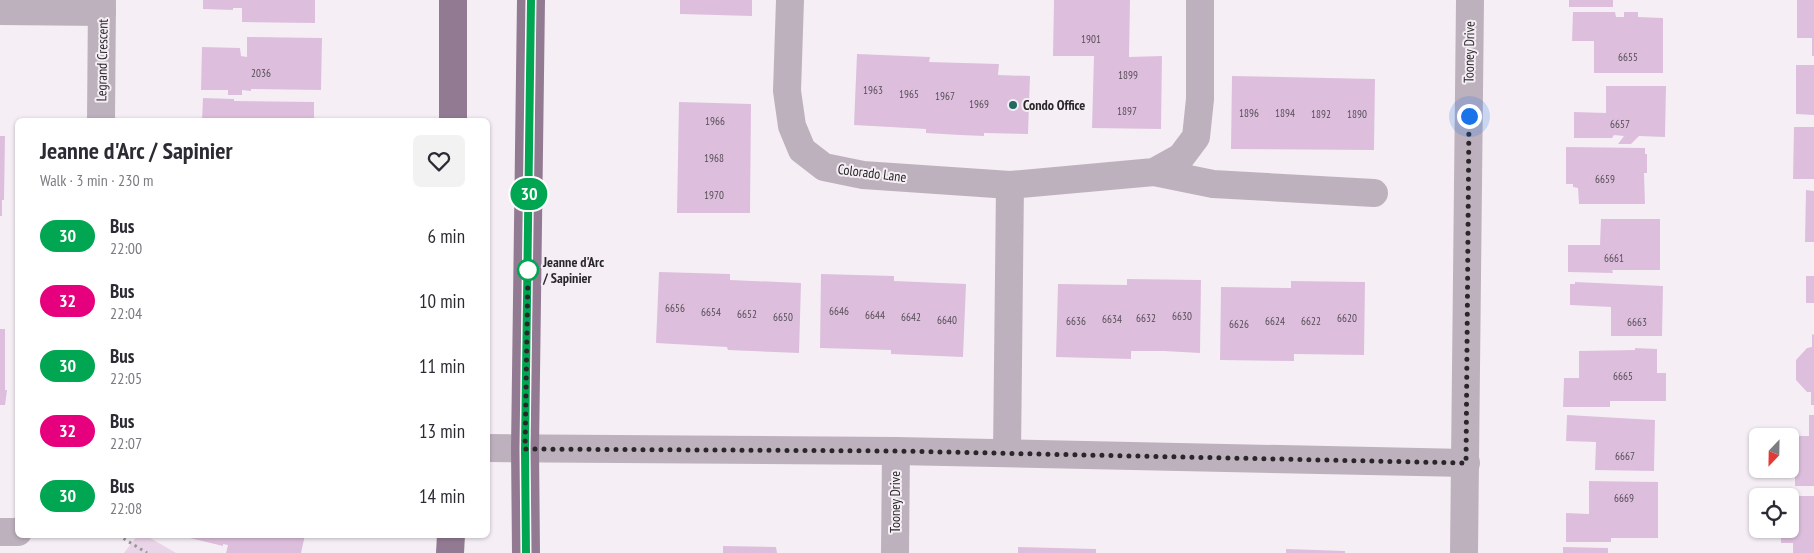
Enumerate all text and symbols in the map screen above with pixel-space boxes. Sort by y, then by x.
street label: Legrand Crescent [92,18,112,101]
street label: Tooney Drive [1459,21,1479,83]
house number: 1901 [1081,32,1101,46]
house number: 6655 [1618,50,1638,64]
house number: 2036 [251,66,271,80]
house number: 1899 [1118,68,1138,82]
house number: 1963 [863,83,883,97]
house number: 1965 [899,87,919,101]
house number: 1967 [935,89,955,103]
place label: Condo Office [1023,96,1085,114]
house number: 1969 [969,97,989,111]
marker: Condo Office [1007,99,1019,111]
house number: 1897 [1117,104,1137,118]
your location [1457,104,1482,129]
house number: 1896 [1239,106,1259,120]
house number: 1894 [1275,106,1295,120]
house number: 1892 [1311,107,1331,121]
house number: 1890 [1347,107,1367,121]
house number: 1966 [705,114,725,128]
house number: 6657 [1610,117,1630,131]
text: Jeanne d'Arc / Sapinier [40,135,232,166]
button: heart [413,135,465,187]
house number: 1968 [704,151,724,165]
street label: Colorado Lane [837,160,908,186]
text: Walk · 3 min · 230 m [40,170,153,190]
house number: 6659 [1595,172,1615,186]
line badge: 30 [506,178,552,210]
text: 30 [520,182,538,205]
house number: 1970 [704,188,724,202]
text: Bus [110,214,134,238]
text: 30 [59,224,76,247]
text: 6 min [428,224,465,248]
text: 22:00 [110,238,142,258]
house number: 6661 [1604,251,1624,265]
place label: Jeanne d'Arc / Sapinier [542,253,604,287]
marker: Jeanne d'Arc / Sapinier [517,259,539,281]
text: Bus [110,279,134,303]
text: 32 [59,289,76,312]
text: 10 min [419,289,465,313]
house number: 6656 [665,301,685,315]
text: 22:04 [110,303,142,323]
house number: 6646 [829,304,849,318]
house number: 6654 [701,305,721,319]
house number: 6652 [737,307,757,321]
house number: 6644 [865,308,885,322]
house number: 6630 [1172,309,1192,323]
house number: 6650 [773,310,793,324]
house number: 6642 [901,310,921,324]
house number: 6632 [1136,311,1156,325]
house number: 6620 [1337,311,1357,325]
house number: 6634 [1102,312,1122,326]
house number: 6640 [937,313,957,327]
house number: 6636 [1066,314,1086,328]
house number: 6624 [1265,314,1285,328]
house number: 6622 [1301,314,1321,328]
house number: 6663 [1627,315,1647,329]
house number: 6626 [1229,317,1249,331]
text: Bus [110,344,134,368]
text: 30 [59,354,76,377]
text: 11 min [419,354,465,378]
text: 22:05 [110,368,142,388]
house number: 6665 [1613,369,1633,383]
text: Bus [110,409,134,433]
text: 32 [59,419,76,442]
text: 13 min [419,419,465,443]
north arrow [1749,428,1799,478]
map controls [1749,428,1799,538]
text: 22:07 [110,433,142,453]
house number: 6667 [1615,449,1635,463]
street label: Tooney Drive [886,471,904,533]
text: Bus [110,474,134,498]
text: 30 [59,484,76,507]
text: 14 min [419,484,465,508]
button: locate [1749,488,1799,538]
house number: 6669 [1614,491,1634,505]
text: 22:08 [110,498,142,518]

